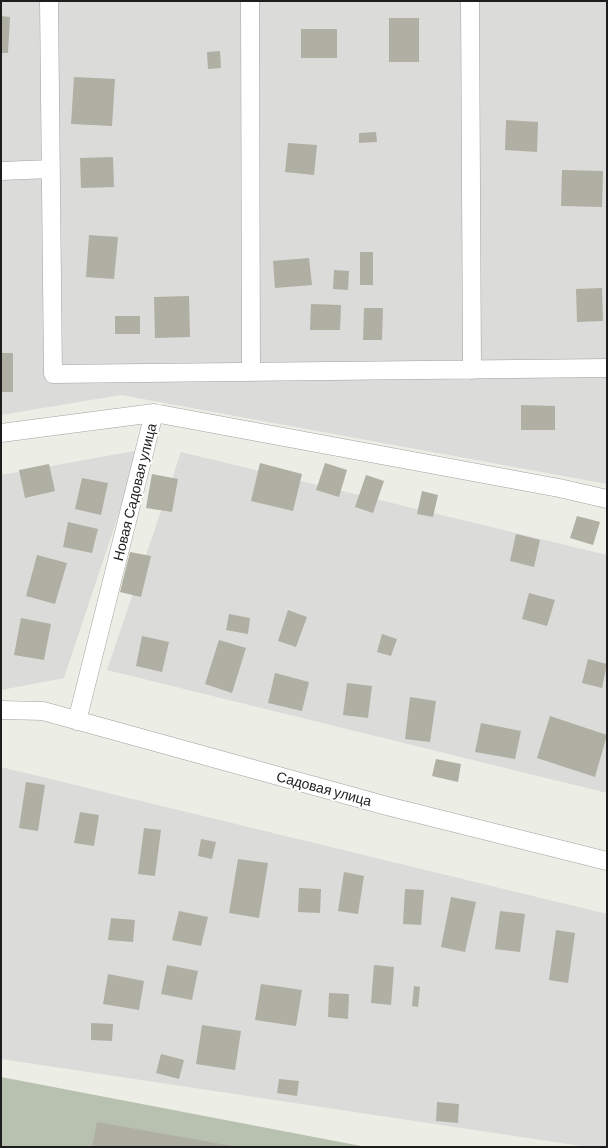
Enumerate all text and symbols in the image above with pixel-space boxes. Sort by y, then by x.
street label: Новая Садовая улица [110,421,160,563]
street label: Садовая улица [275,768,373,810]

